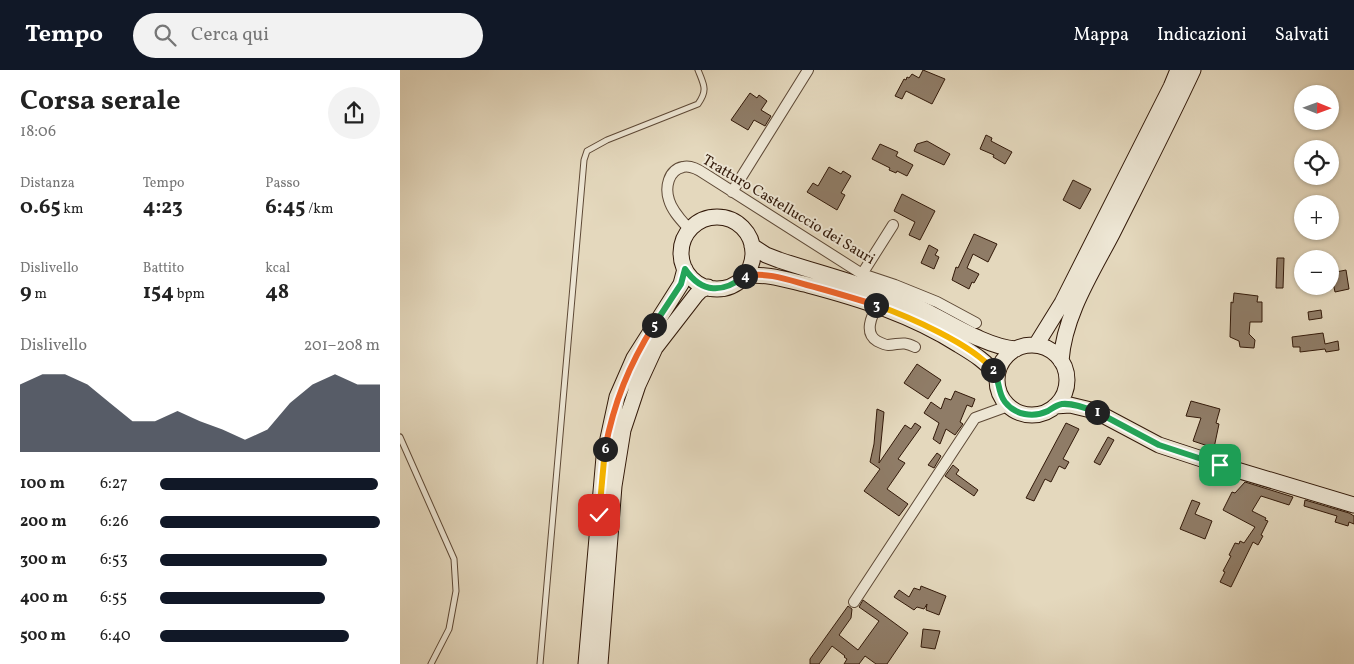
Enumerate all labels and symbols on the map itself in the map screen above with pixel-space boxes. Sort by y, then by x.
north arrow [1294,85,1339,130]
street label: Tratturo Castelluccio dei Sauri [698,150,879,270]
pin: 4 [732,264,758,288]
pin: 3 [864,292,888,318]
pin: 5 [642,312,666,338]
pin: 2 [980,358,1006,382]
pin: 1 [1084,400,1110,424]
pin: 6 [592,436,618,462]
pin [1199,444,1241,486]
pin [578,494,620,536]

